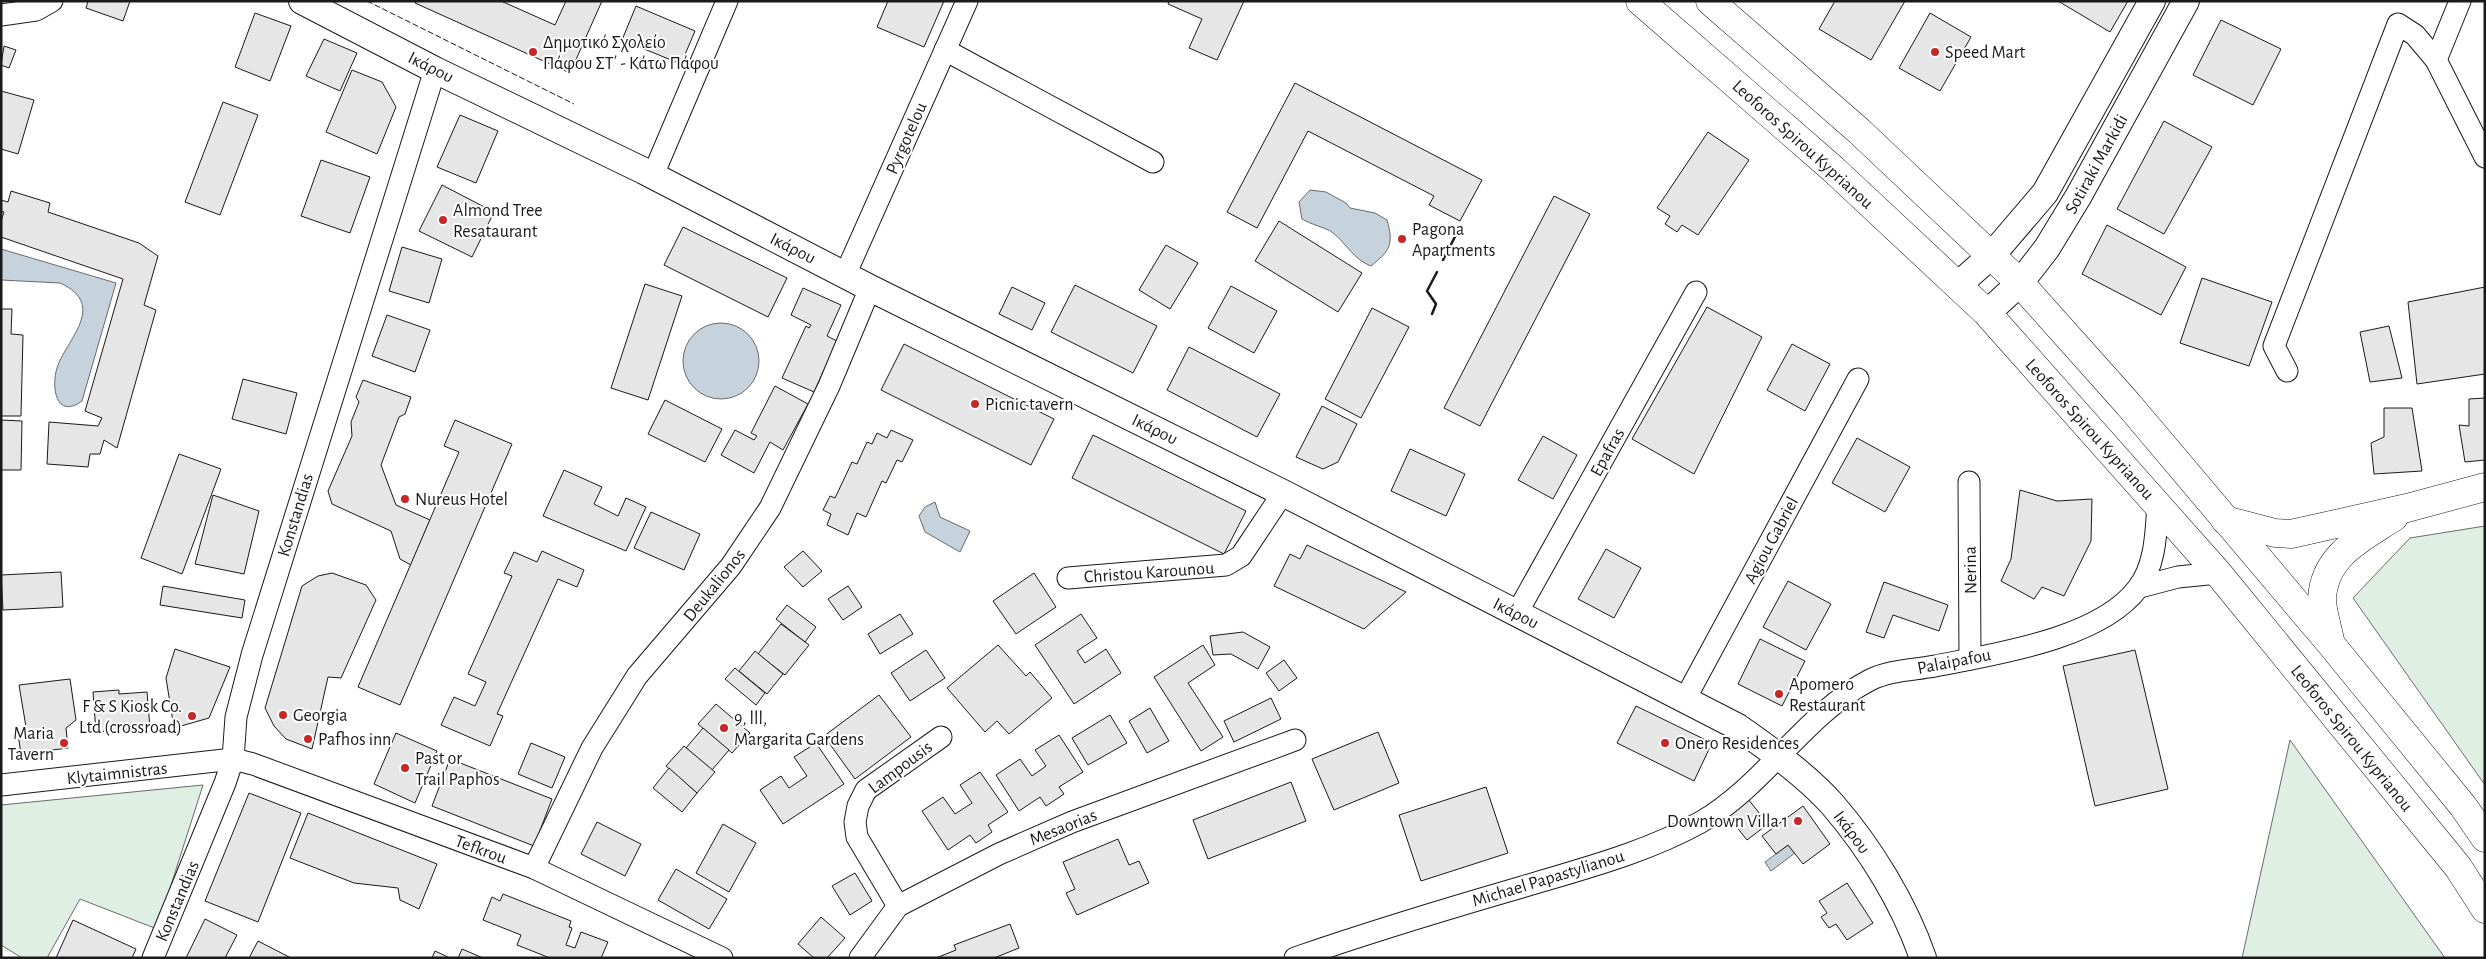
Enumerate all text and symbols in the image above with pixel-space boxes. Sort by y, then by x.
place label: Δημοτικό Σχολείο Πάφου ΣΤ΄ - Κάτω Πάφου [543,33,719,73]
place label: Speed Mart [1945,44,2026,62]
marker: Δημοτικό Σχολείο Πάφου ΣΤ΄ - Κάτω Πάφου [527,46,539,58]
marker: Speed Mart [1929,46,1941,58]
street label: Ικάρου [405,49,456,87]
street label: Leoforos Spirou Kyprianou [1728,77,1876,212]
street label: Pyrgotelou [883,100,931,177]
street label: Sotiraki Markidi [2062,112,2132,217]
place label: Almond Tree Resataurant [453,202,543,241]
marker: Almond Tree Resataurant [437,214,449,226]
place label: Pagona Apartments [1412,221,1495,260]
street label: Ικάρου [767,230,818,268]
marker: Pagona Apartments [1396,233,1408,245]
street label: Leoforos Spirou Kyprianou [2022,356,2157,504]
place label: Picnic tavern [985,396,1074,414]
marker: Picnic tavern [969,398,981,410]
street label: Ικάρου [1129,411,1180,449]
street label: Epafras [1587,425,1628,480]
street label: Konstandias [275,472,317,559]
place label: Nureus Hotel [415,491,508,509]
marker: Nureus Hotel [399,493,411,505]
street label: Agiou Gabriel [1742,494,1802,587]
street label: Deukalionos [680,546,749,625]
street label: Nerina [1962,546,1980,594]
street label: Christou Karounou [1083,559,1215,587]
street label: Ικάρου [1490,595,1541,633]
street label: Palaipafou [1916,646,1993,678]
street label: Leoforos Spirou Kyprianou [2287,662,2416,815]
place label: Apomero Restaurant [1789,676,1865,715]
marker: Apomero Restaurant [1773,688,1785,700]
place label: F & S Kiosk Co. Ltd (crossroad) [79,698,182,737]
place label: Georgia [293,707,348,725]
marker: Georgia [277,709,289,721]
marker: F & S Kiosk Co. Ltd (crossroad) [186,710,198,722]
place label: 9, lll, Margarita Gardens [734,710,864,749]
marker: 9, lll, Margarita Gardens [718,722,730,734]
place label: Maria Tavern [8,725,54,764]
place label: Pafhos inn [318,731,391,749]
marker: Pafhos inn [302,733,314,745]
place label: Onero Residences [1675,735,1799,753]
marker: Maria Tavern [58,737,70,749]
marker: Onero Residences [1659,737,1671,749]
street label: Lampousis [865,738,936,798]
place label: Past or Trail Paphos [415,750,500,789]
street label: Klytaimnistras [66,760,168,788]
marker: Past or Trail Paphos [399,762,411,774]
street label: Mesaorias [1027,806,1100,850]
street label: Ικάρου [1829,808,1873,857]
place label: Downtown Villa 1 [1667,813,1788,831]
marker: Downtown Villa 1 [1792,815,1804,827]
street label: Tefkrou [452,832,509,868]
street label: Michael Papastylianou [1470,847,1626,911]
street label: Konstandias [153,858,203,944]

